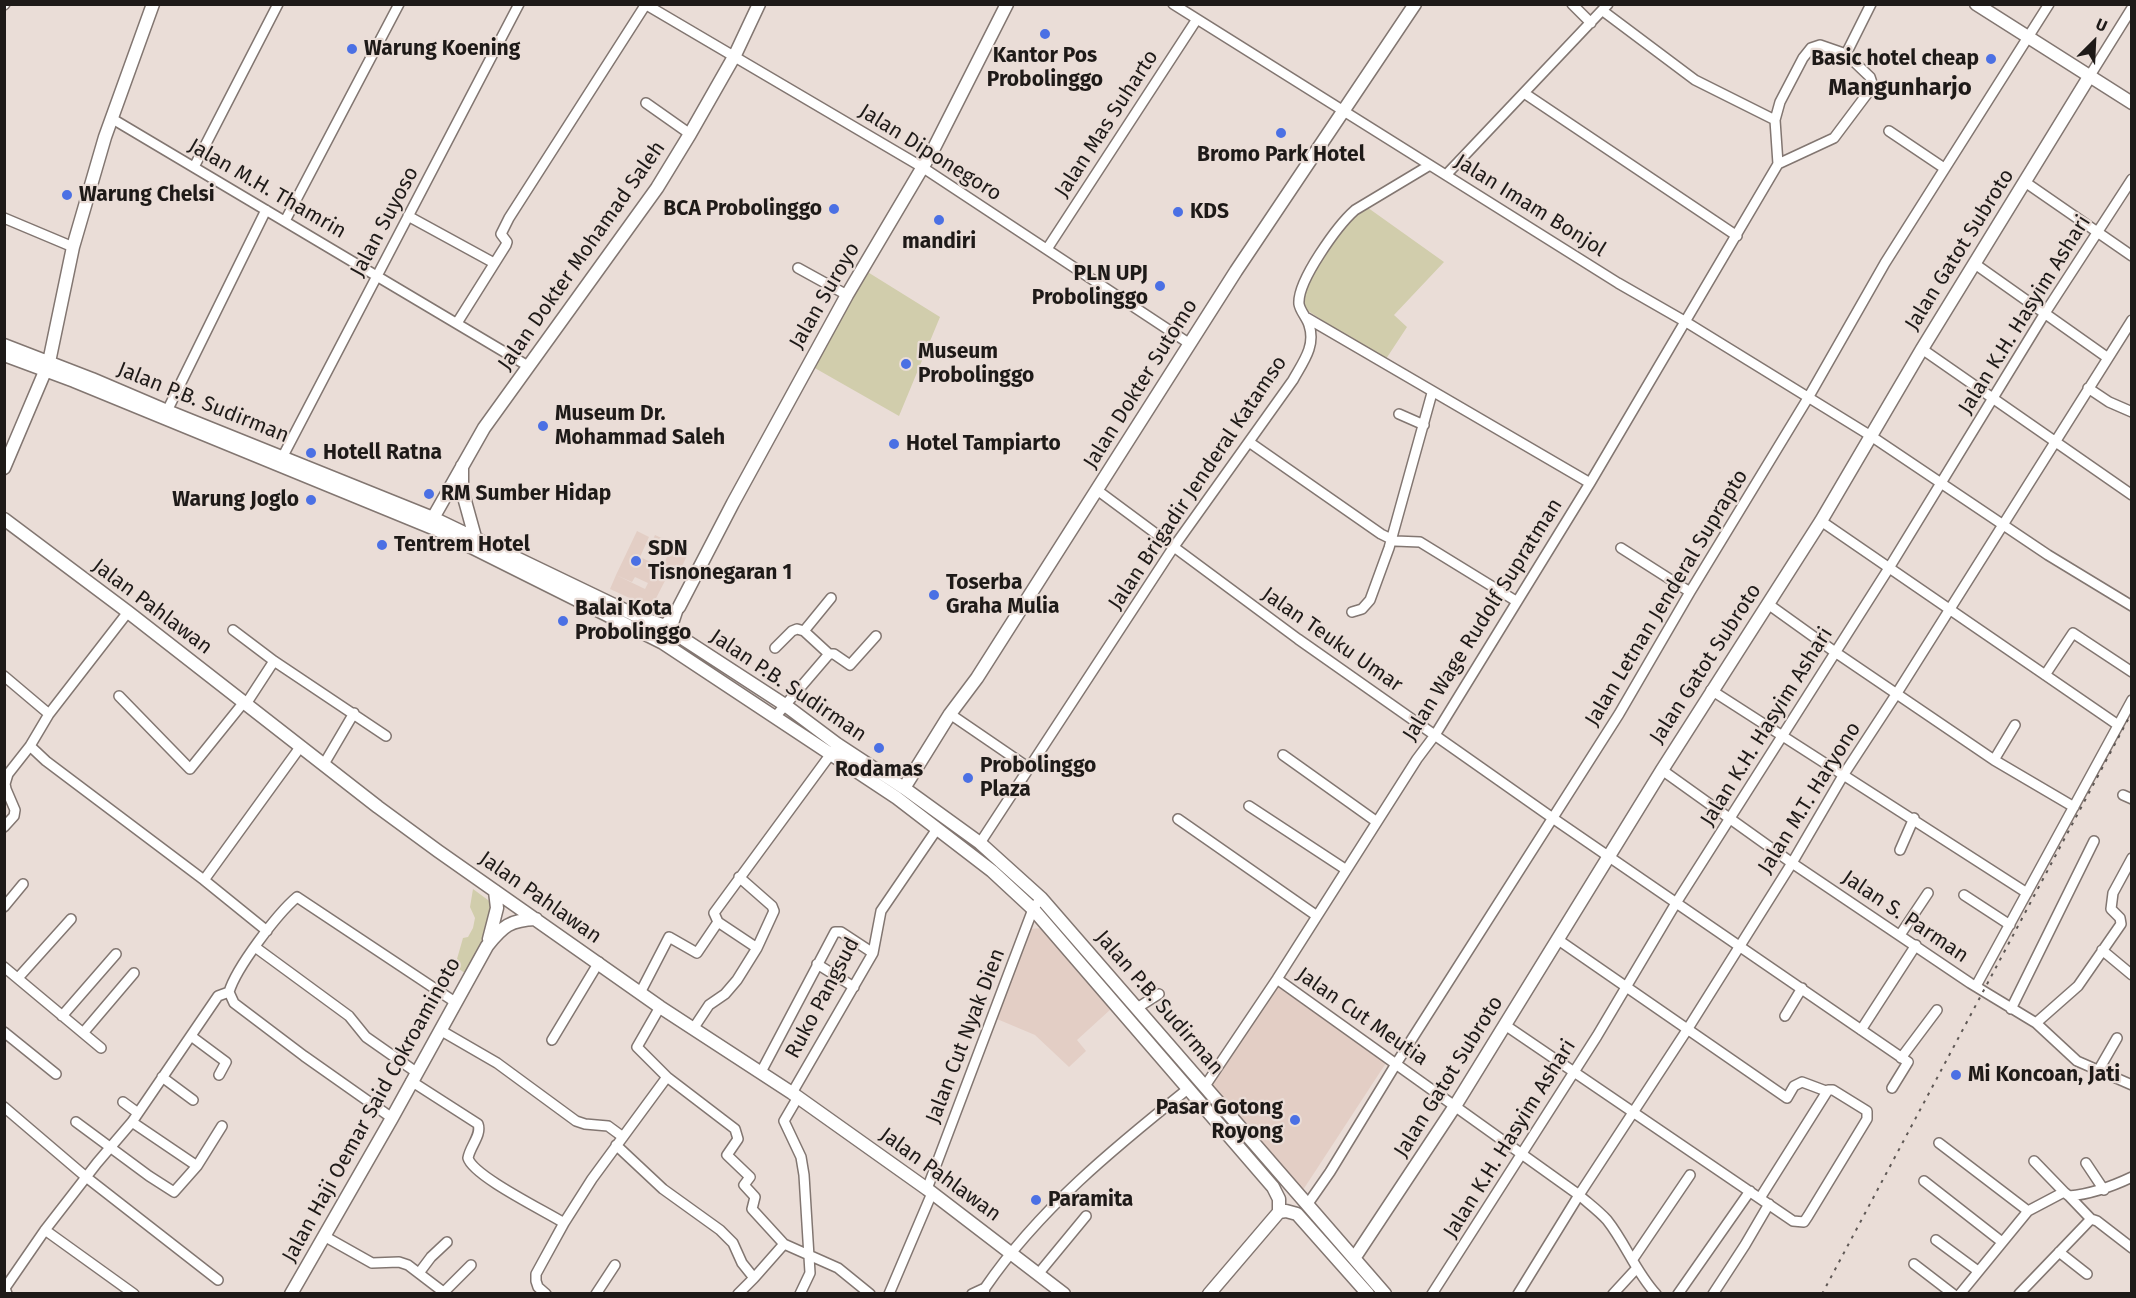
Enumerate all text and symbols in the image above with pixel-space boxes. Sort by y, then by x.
north arrow [2064,12,2124,72]
text: U [2093,14,2110,36]
marker: Kantor Pos Probolinggo [1038,27,1052,41]
place label: Warung Koening [364,36,520,62]
marker: Warung Koening [345,42,359,56]
place label: Kantor Pos Probolinggo [987,43,1103,93]
street label: Jalan Mas Suharto [1050,45,1164,203]
place label: Basic hotel cheap [1811,46,1979,72]
marker: Basic hotel cheap [1984,52,1998,66]
district label: Mangunharjo [1828,74,1972,102]
street label: Jalan Diponegoro [854,99,1006,207]
marker: Bromo Park Hotel [1274,126,1288,140]
street label: Jalan M.H. Thamrin [184,134,350,244]
street label: Jalan Dokter Mohamad Saleh [493,136,671,376]
place label: Bromo Park Hotel [1197,142,1365,168]
street label: Jalan Imam Bonjol [1450,149,1610,263]
street label: Jalan Suyoso [345,163,425,281]
street label: Jalan Gatot Subroto [1900,165,2020,335]
place label: Warung Chelsi [79,182,215,208]
marker: Warung Chelsi [60,188,74,202]
place label: BCA Probolinggo [663,196,822,222]
place label: KDS [1190,199,1229,225]
marker: BCA Probolinggo [827,202,841,216]
marker: KDS [1171,205,1185,219]
street label: Jalan K.H. Hasyim Ashari [1953,211,2097,419]
marker: mandiri [932,213,946,227]
place label: mandiri [902,229,976,255]
street label: Jalan Suroyo [784,238,866,354]
place label: PLN UPJ Probolinggo [1032,261,1148,311]
marker: PLN UPJ Probolinggo [1153,279,1167,293]
street label: Jalan Dokter Sutomo [1079,294,1203,474]
place label: Museum Probolinggo [918,339,1034,389]
street label: Jalan Brigadir Jenderal Katamso [1103,351,1293,615]
street label: Jalan P.B. Sudirman [113,357,293,449]
marker: Museum Probolinggo [899,357,913,371]
place label: Museum Dr. Mohammad Saleh [555,401,725,451]
marker: Museum Dr. Mohammad Saleh [536,419,550,433]
place label: Hotel Tampiarto [906,431,1061,457]
marker: Hotel Tampiarto [887,437,901,451]
place label: Hotell Ratna [323,440,442,466]
marker: Hotell Ratna [304,446,318,460]
street label: Jalan Letnan Jenderal Suprapto [1580,465,1754,731]
place label: RM Sumber Hidap [441,481,611,507]
place label: Warung Joglo [172,487,299,513]
marker: RM Sumber Hidap [422,487,436,501]
marker: Warung Joglo [304,493,318,507]
street label: Jalan Wage Rudolf Supratman [1398,494,1568,746]
place label: Tentrem Hotel [394,532,530,558]
place label: SDN Tisnonegaran 1 [648,536,792,586]
marker: Tentrem Hotel [375,538,389,552]
street label: Jalan Pahlawan [87,554,217,660]
marker: SDN Tisnonegaran 1 [629,554,643,568]
place label: Toserba Graha Mulia [946,570,1060,620]
street label: Jalan Gatot Subroto [1645,579,1767,749]
street label: Jalan Teuku Umar [1257,582,1407,698]
marker: Toserba Graha Mulia [927,588,941,602]
place label: Balai Kota Probolinggo [575,596,691,646]
marker: Balai Kota Probolinggo [556,614,570,628]
street label: Jalan K.H. Hasyim Ashari [1695,623,1839,831]
street label: Jalan P.B. Sudirman [705,624,871,748]
street label: Jalan M.T. Haryono [1753,717,1867,879]
marker: Rodamas [872,741,886,755]
place label: Probolinggo Plaza [980,753,1096,803]
place label: Rodamas [835,757,923,783]
marker: Probolinggo Plaza [961,771,975,785]
street label: Jalan Pahlawan [474,846,606,950]
street label: Jalan S. Parman [1837,865,1973,969]
street label: Jalan P.B. Sudirman [1089,926,1229,1080]
street label: Ruko Pangsud [781,933,865,1063]
street label: Jalan Cut Nyak Dien [921,945,1011,1127]
street label: Jalan Haji Oemar Said Cokroaminoto [277,953,467,1267]
street label: Jalan Cut Meutia [1291,962,1433,1072]
street label: Jalan Gatot Subroto [1389,992,1509,1162]
street label: Jalan K.H. Hasyim Ashari [1438,1035,1582,1243]
place label: Mi Koncoan, Jati [1968,1062,2120,1088]
marker: Mi Koncoan, Jati [1949,1068,1963,1082]
place label: Pasar Gotong Royong [1156,1095,1283,1145]
marker: Pasar Gotong Royong [1288,1113,1302,1127]
street label: Jalan Pahlawan [874,1123,1006,1227]
place label: Paramita [1048,1187,1133,1213]
marker: Paramita [1029,1193,1043,1207]

